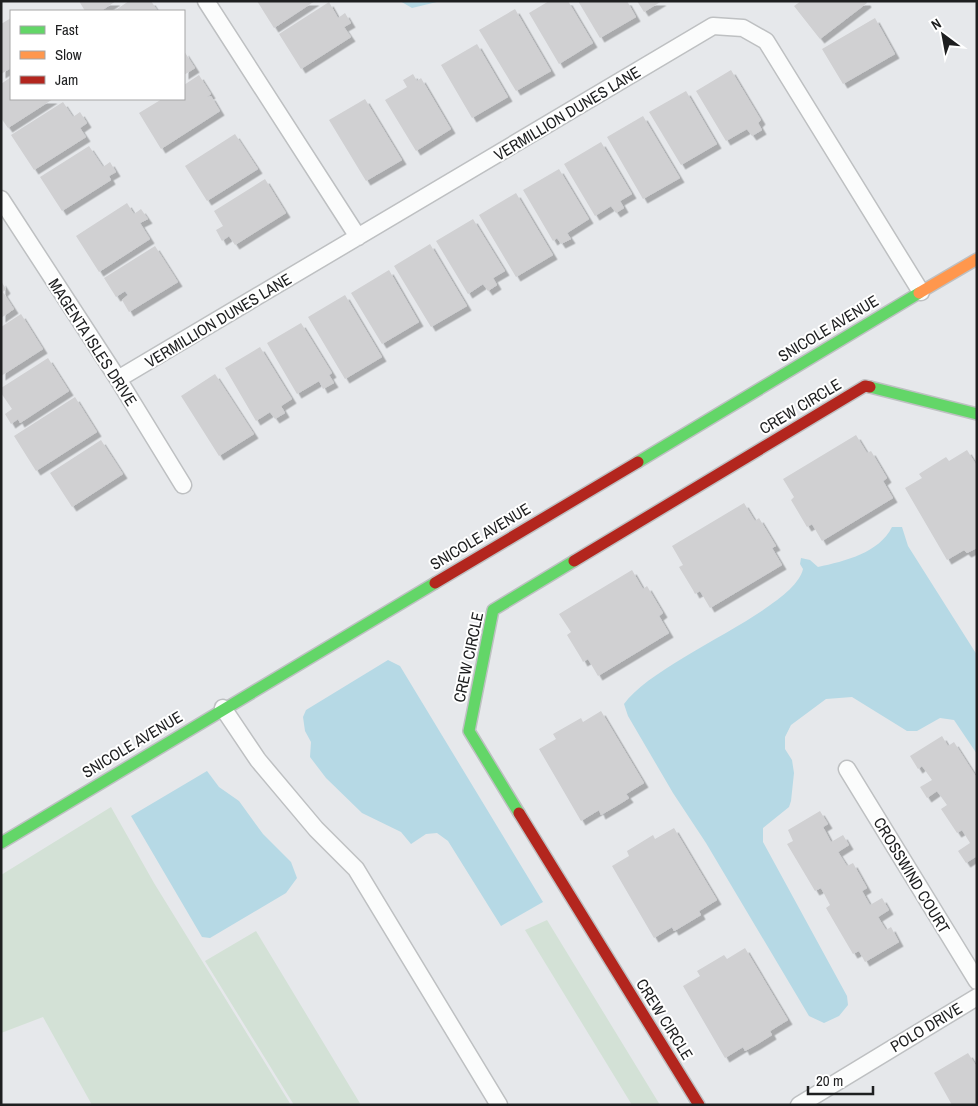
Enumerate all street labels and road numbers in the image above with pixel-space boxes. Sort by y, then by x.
street label: VERMILLION DUNES LANE [490,61,644,165]
street label: VERMILLION DUNES LANE [141,268,295,372]
street label: MAGENTA ISLES DRIVE [44,274,142,410]
street label: SNICOLE AVENUE [774,289,882,367]
street label: CREW CIRCLE [755,373,845,439]
street label: SNICOLE AVENUE [426,497,534,575]
street label: CREW CIRCLE [448,610,488,704]
street label: SNICOLE AVENUE [78,705,186,783]
street label: CROSSWIND COURT [869,813,955,937]
street label: CREW CIRCLE [631,974,699,1064]
street label: POLO DRIVE [886,997,966,1057]

